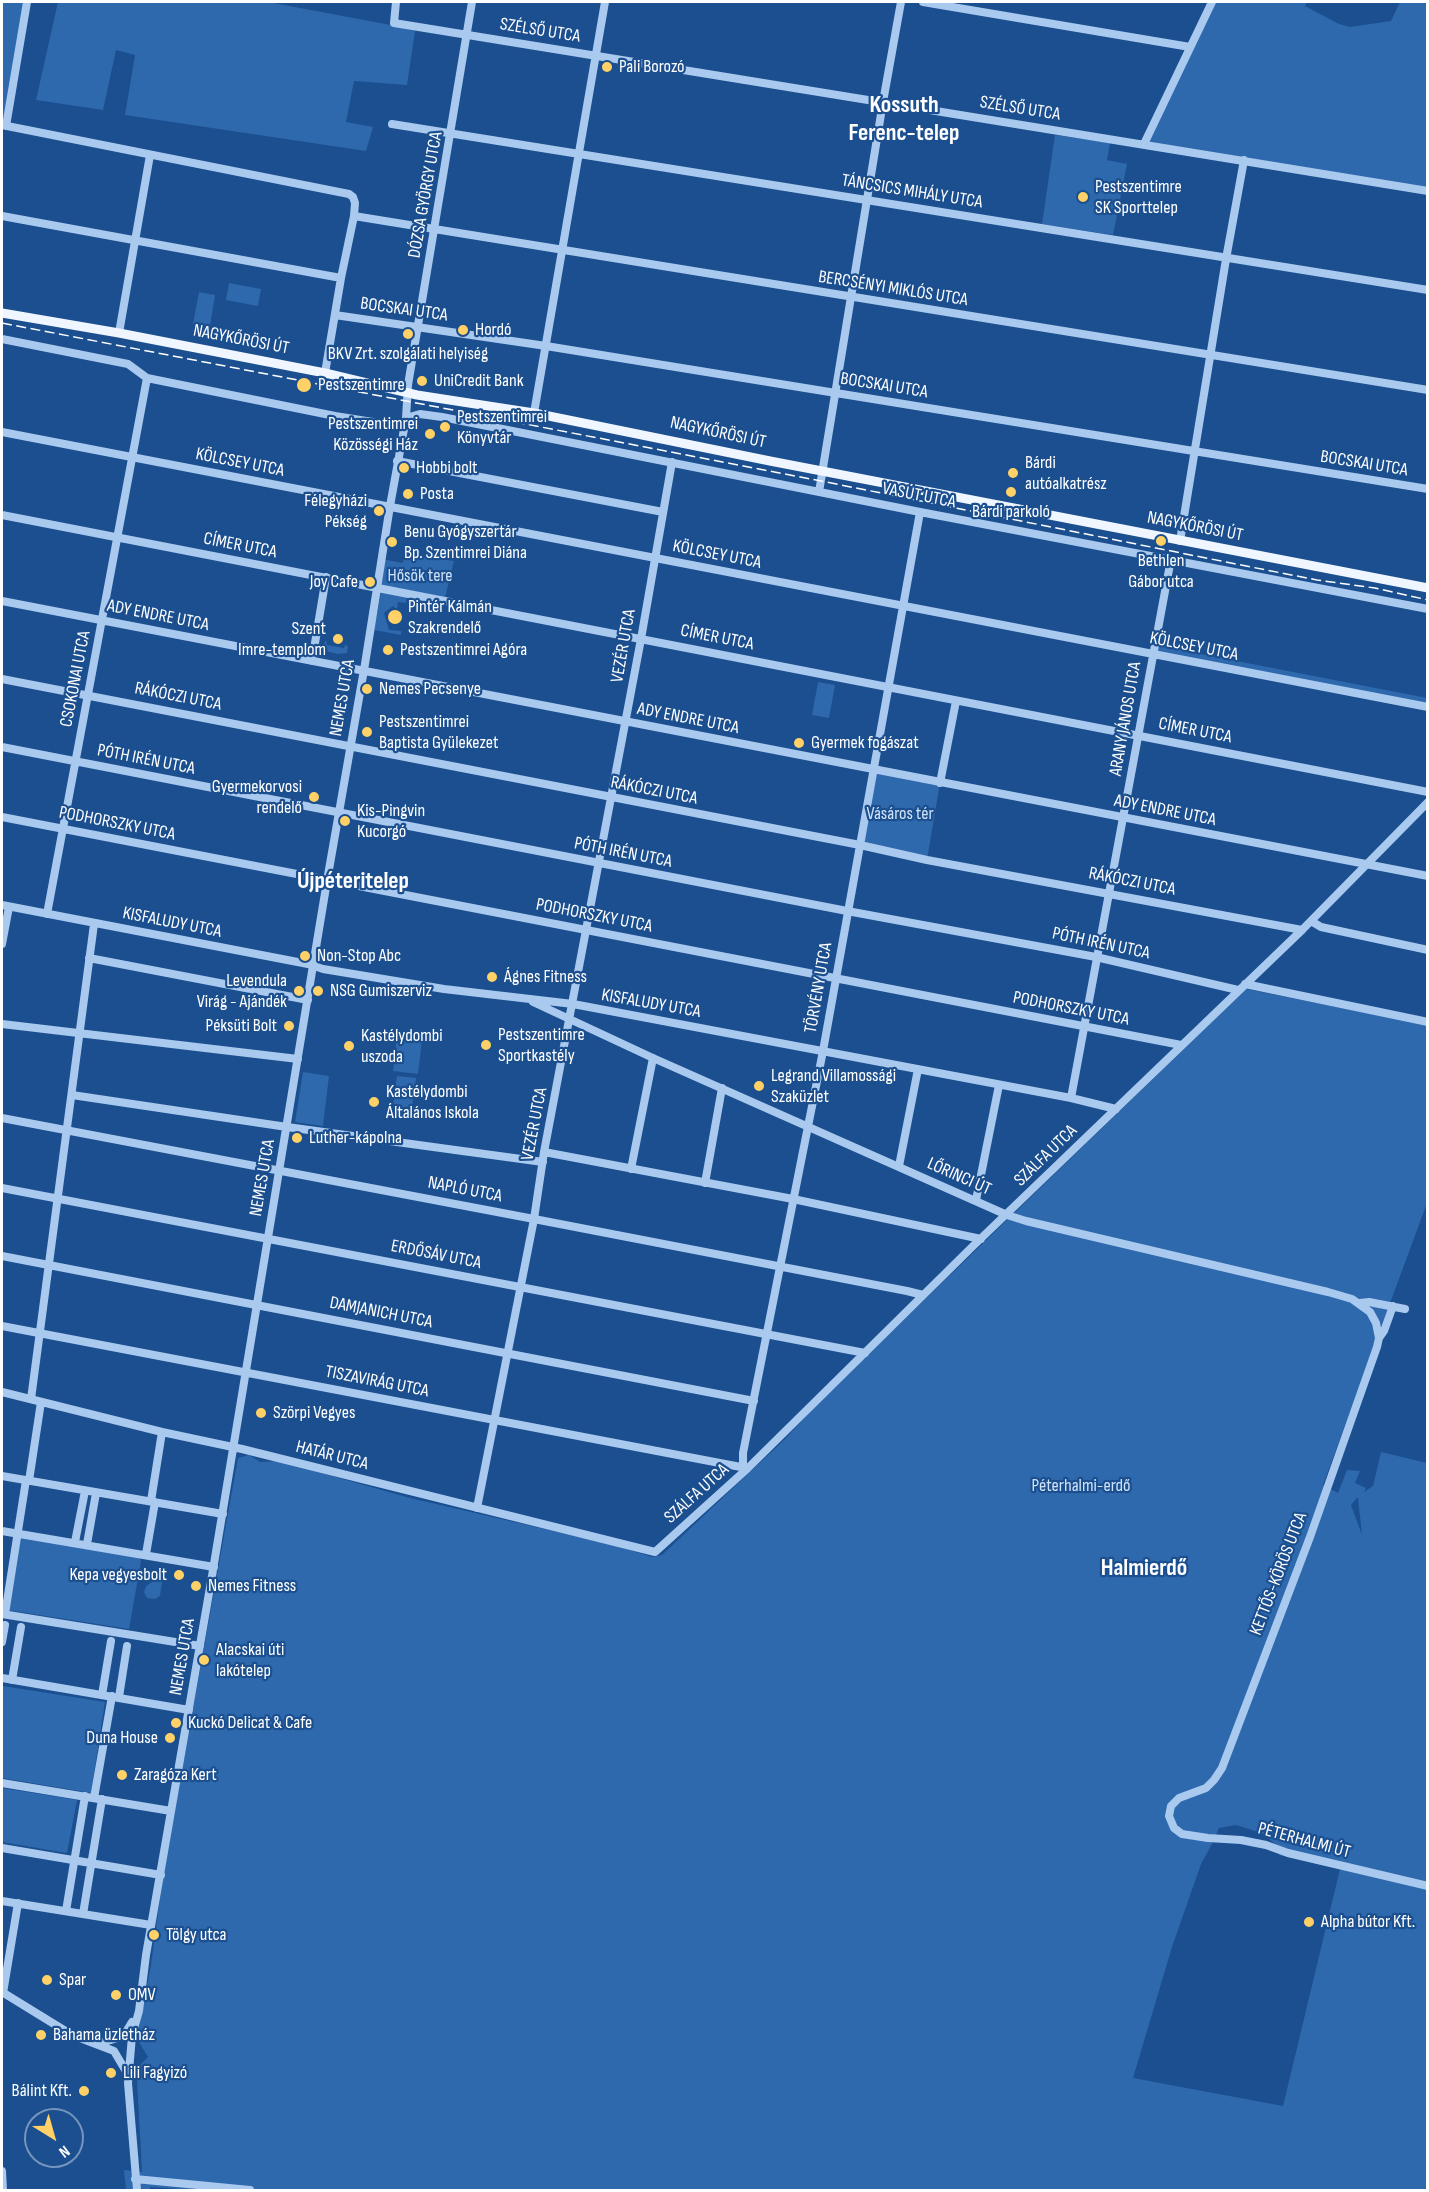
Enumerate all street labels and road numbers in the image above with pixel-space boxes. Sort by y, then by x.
street label: SZÉLSŐ UTCA [498,14,582,48]
street label: SZÉLSŐ UTCA [978,92,1062,126]
street label: DÓZSA GYÖRGY UTCA [404,130,448,260]
street label: TÁNCSICS MIHÁLY UTCA [840,170,984,214]
street label: BERCSÉNYI MIKLÓS UTCA [817,267,969,311]
street label: BOCSKAI UTCA [359,293,449,327]
street label: NAGYKŐRÖSI ÚT [191,320,291,360]
street label: BOCSKAI UTCA [839,368,929,404]
street label: NAGYKŐRÖSI ÚT [668,412,768,454]
street label: KÖLCSEY UTCA [194,444,286,482]
street label: BOCSKAI UTCA [1319,446,1409,482]
street label: VASÚT UTCA [880,478,958,514]
street label: NAGYKŐRÖSI ÚT [1145,507,1245,547]
street label: CÍMER UTCA [202,528,278,564]
street label: KÖLCSEY UTCA [671,536,763,574]
street label: ADY ENDRE UTCA [105,596,211,636]
street label: VEZÉR UTCA [607,608,641,684]
street label: CÍMER UTCA [679,620,755,656]
street label: KÖLCSEY UTCA [1148,628,1240,666]
street label: CSOKONAI UTCA [56,629,96,729]
street label: NEMES UTCA [326,658,360,738]
street label: ARANY JÁNOS UTCA [1105,660,1147,778]
street label: RÁKÓCZI UTCA [133,678,223,716]
street label: ADY ENDRE UTCA [635,699,741,739]
street label: CÍMER UTCA [1157,713,1233,749]
street label: PÓTH IRÉN UTCA [95,740,197,780]
street label: RÁKÓCZI UTCA [609,772,699,810]
street label: ADY ENDRE UTCA [1112,791,1218,831]
street label: PODHORSZKY UTCA [57,802,177,846]
street label: PÓTH IRÉN UTCA [572,833,674,873]
street label: RÁKÓCZI UTCA [1087,863,1177,901]
street label: PODHORSZKY UTCA [534,894,654,938]
street label: KISFALUDY UTCA [121,903,223,943]
street label: PÓTH IRÉN UTCA [1050,923,1152,965]
street label: TÖRVÉNY UTCA [800,941,838,1035]
street label: KISFALUDY UTCA [600,985,702,1023]
street label: PODHORSZKY UTCA [1011,987,1131,1031]
street label: VEZÉR UTCA [517,1086,553,1162]
street label: SZÁLFA UTCA [1010,1121,1082,1191]
street label: NEMES UTCA [246,1138,280,1218]
street label: LŐRINCI ÚT [924,1153,994,1201]
street label: NAPLÓ UTCA [426,1172,504,1208]
street label: ERDŐSÁV UTCA [389,1236,483,1274]
street label: DAMJANICH UTCA [328,1292,434,1334]
street label: TISZAVIRÁG UTCA [323,1361,431,1403]
street label: HATÁR UTCA [294,1437,370,1475]
street label: SZÁLFA UTCA [660,1459,734,1529]
street label: KETTŐS-KÖRÖS UTCA [1246,1510,1312,1638]
street label: NEMES UTCA [166,1617,200,1697]
street label: PÉTERHALMI ÚT [1255,1818,1353,1864]

